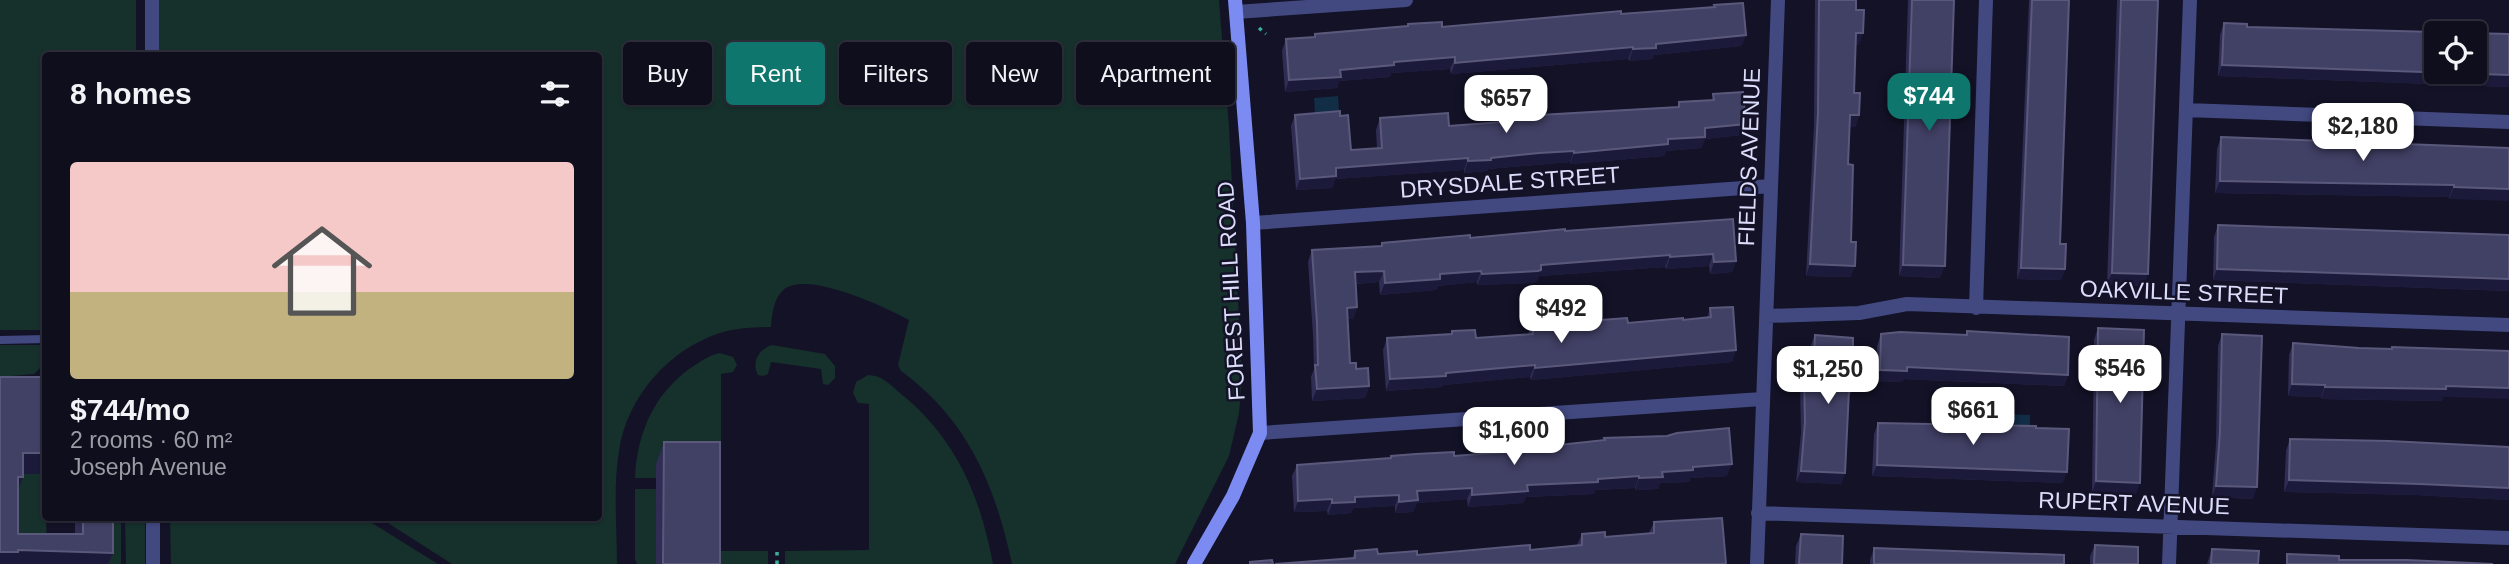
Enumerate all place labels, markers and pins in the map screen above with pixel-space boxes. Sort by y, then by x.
pin: $744 [1888,74,1970,133]
pin: $657 [1465,76,1547,135]
pin: $2,180 [2306,104,2420,163]
pin: $492 [1520,286,1602,345]
pin: $1,250 [1771,346,1885,406]
pin: $546 [2079,346,2161,405]
pin: $661 [1932,388,2014,447]
pin: $1,600 [1457,407,1571,467]

